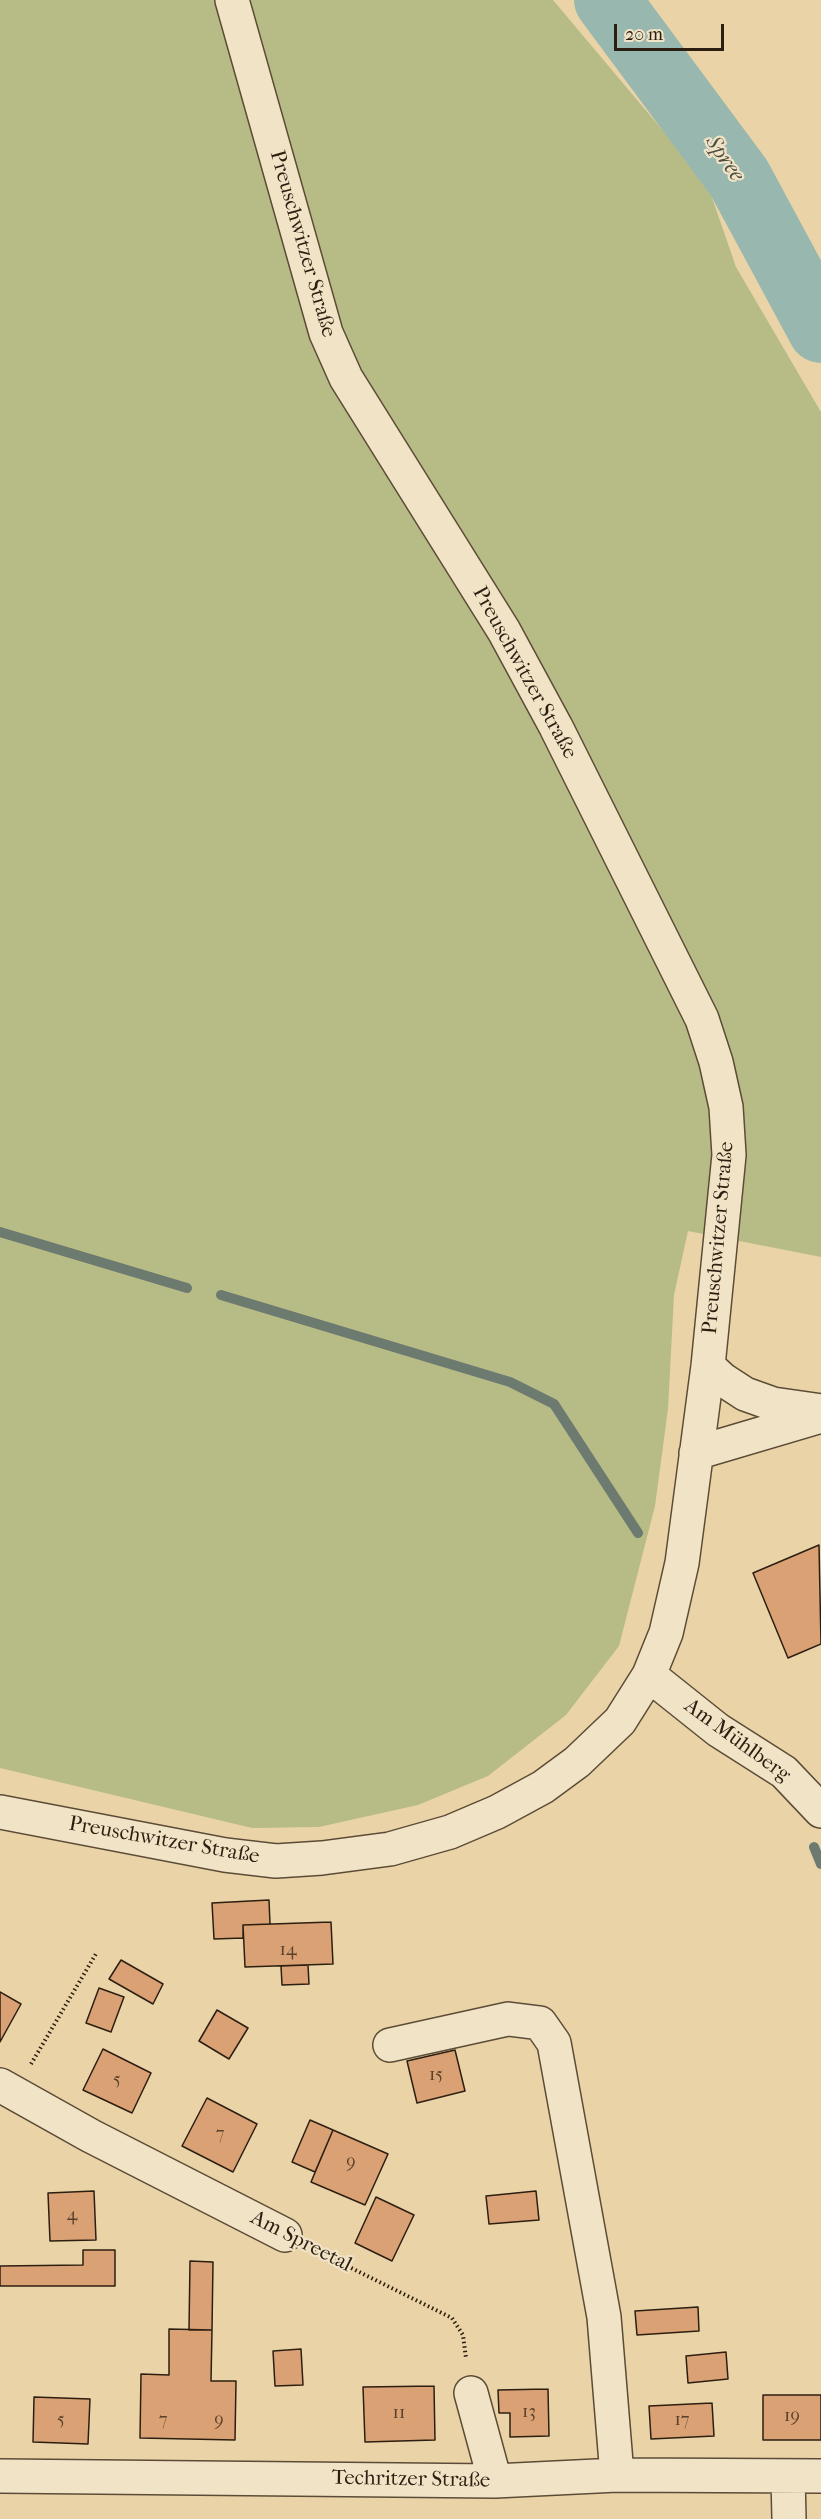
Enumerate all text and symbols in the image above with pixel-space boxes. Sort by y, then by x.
scale bar [617,12,726,50]
text: 20 m [625,24,663,45]
water label: Spree [699,131,749,187]
street label: Preuschwitzer Straße [263,148,341,340]
street label: Preuschwitzer Straße [466,582,582,764]
street label: Preuschwitzer Straße [698,1141,740,1335]
street label: Am Mühlberg [679,1694,795,1788]
street label: Preuschwitzer Straße [67,1812,261,1870]
house number: 14 [279,1940,297,1962]
house number: 15 [429,2065,443,2087]
house number: 5 [113,2070,121,2092]
house number: 7 [216,2124,224,2146]
house number: 9 [346,2152,356,2174]
house number: 4 [67,2205,77,2227]
street label: Am Spreetal [246,2206,356,2278]
house number: 13 [522,2402,536,2424]
house number: 11 [393,2403,405,2425]
house number: 19 [784,2406,800,2428]
house number: 5 [57,2410,65,2432]
house number: 7 [159,2410,167,2432]
house number: 9 [214,2410,224,2432]
house number: 17 [674,2410,690,2432]
street label: Techritzer Straße [332,2466,490,2494]

